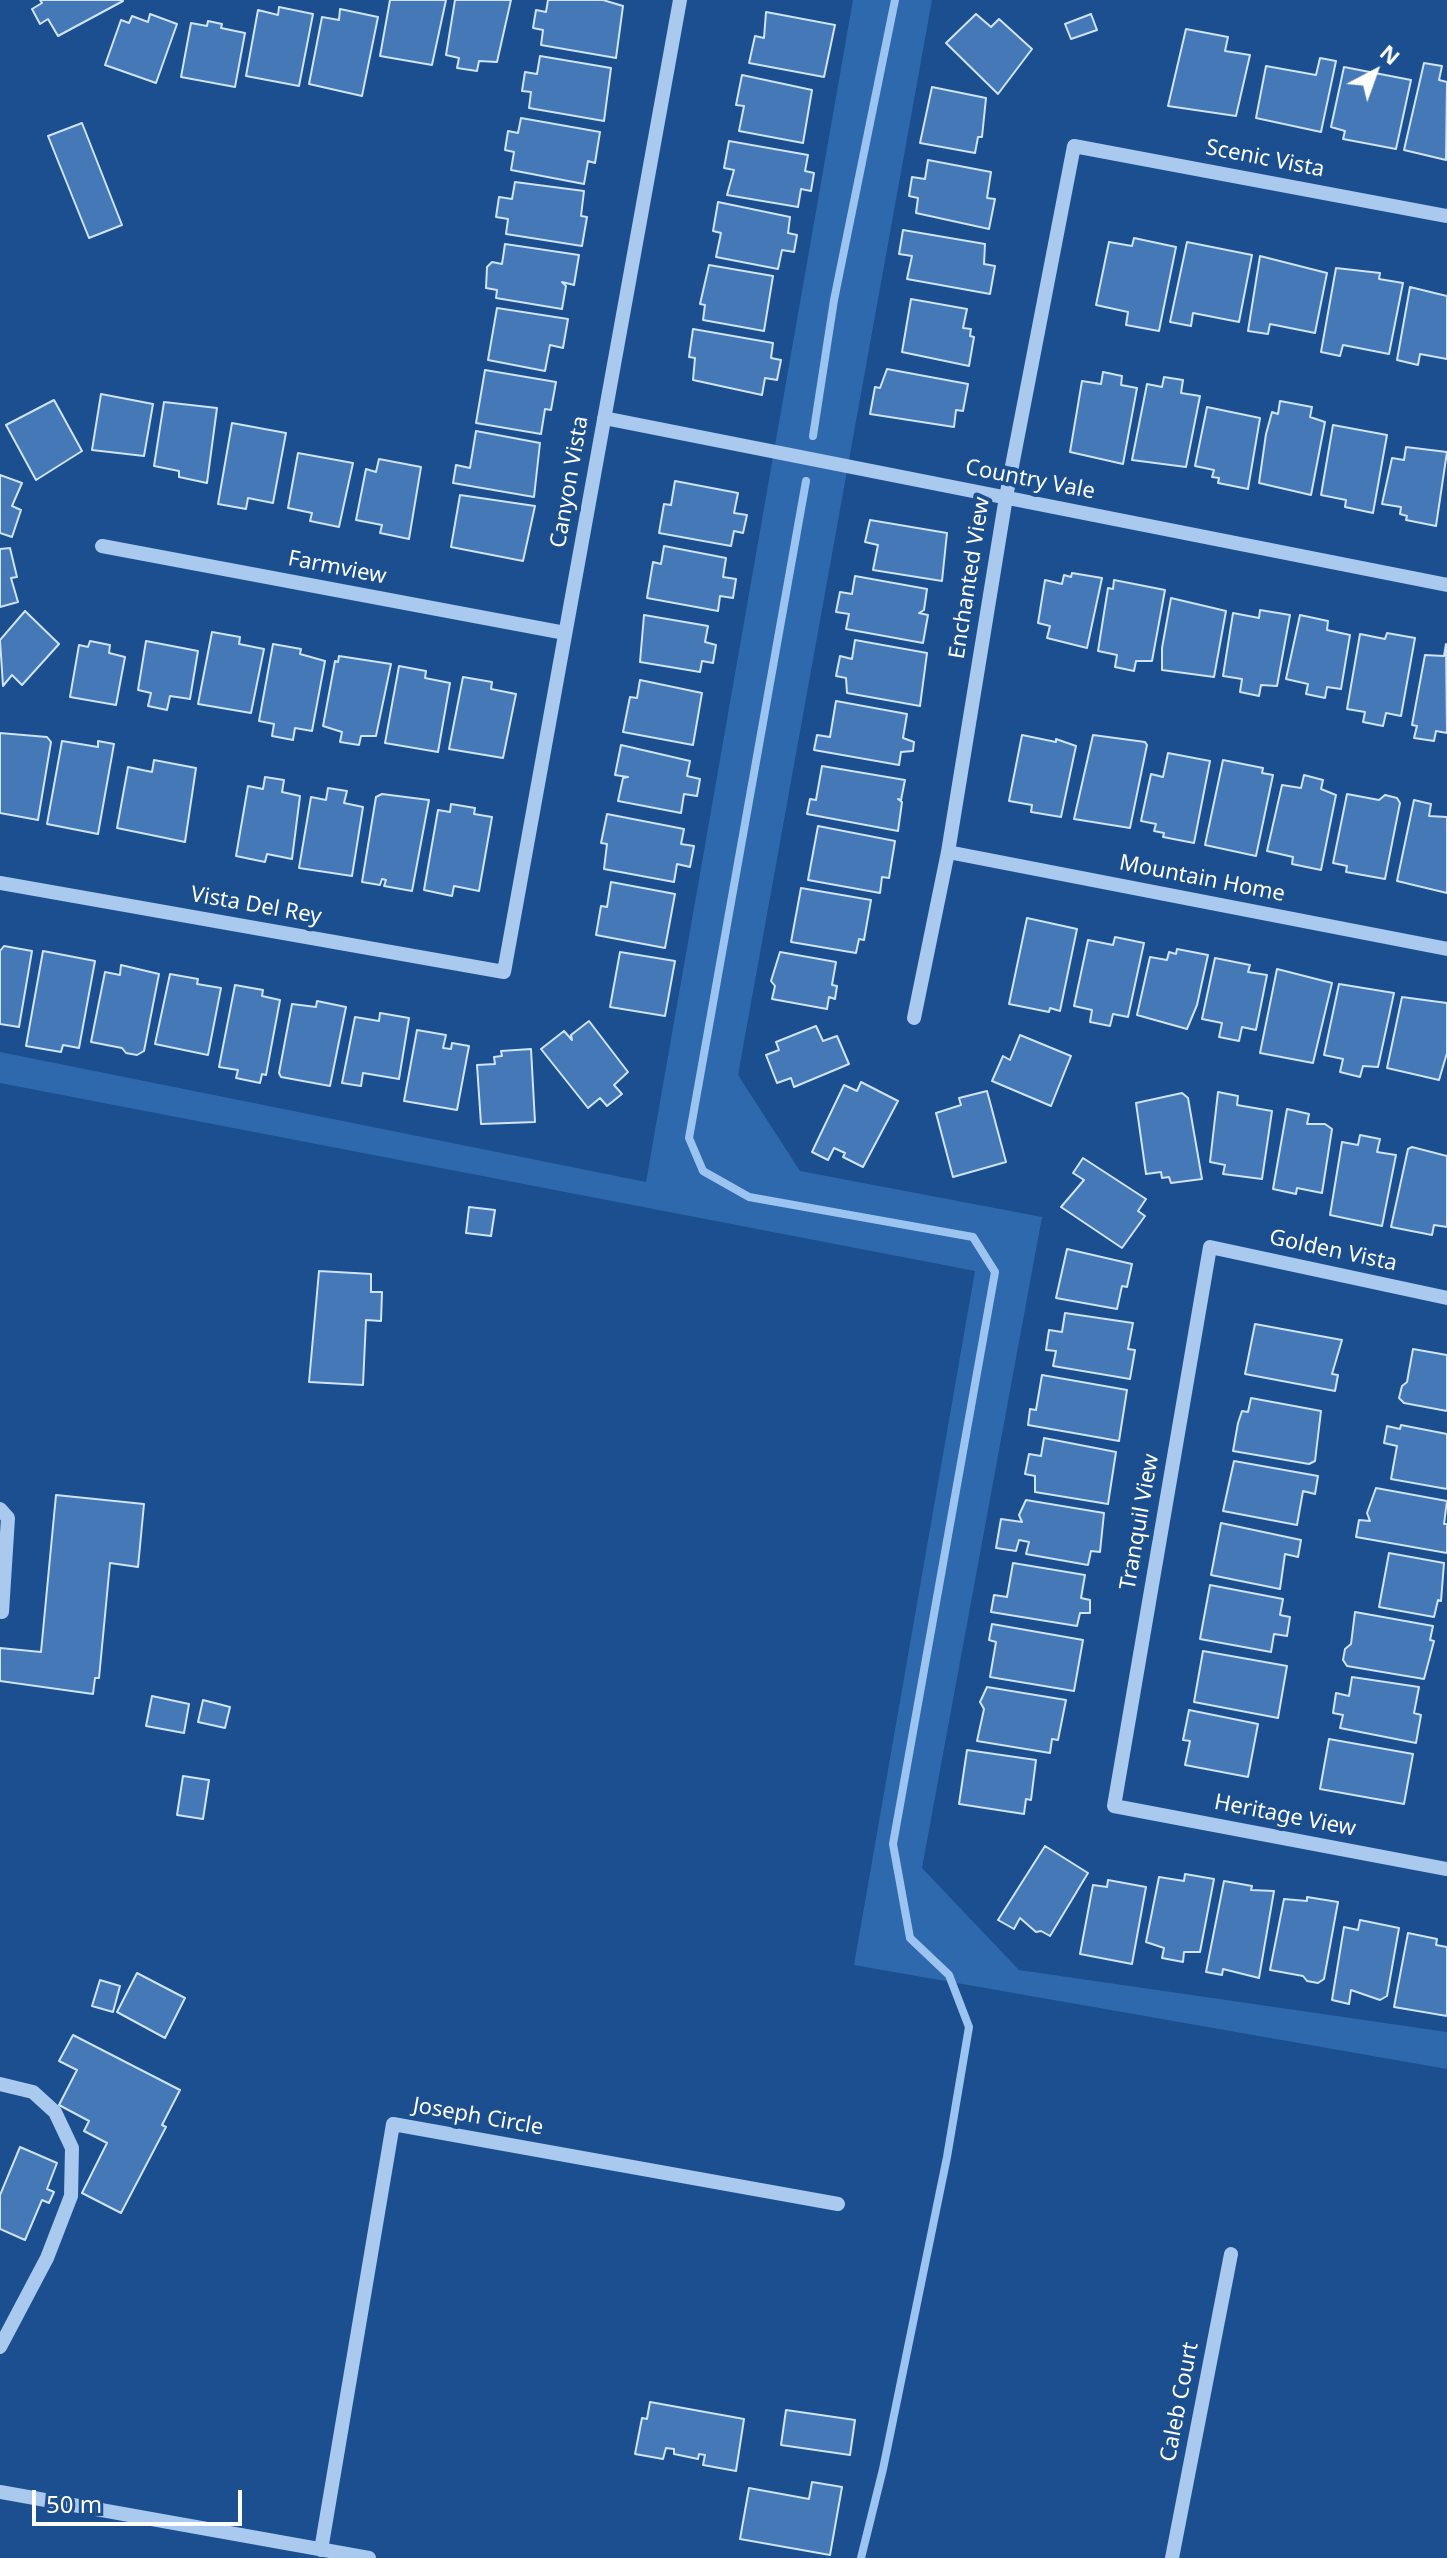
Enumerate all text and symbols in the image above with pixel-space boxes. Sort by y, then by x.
north arrow [1335,32,1415,112]
text: N [1374,37,1407,71]
street label: Scenic Vista [1203,135,1327,183]
street label: Canyon Vista [545,414,595,550]
street label: Country Vale [963,454,1097,506]
street label: Enchanted View [944,495,996,661]
street label: Farmview [286,546,388,590]
street label: Mountain Home [1117,850,1287,908]
street label: Vista Del Rey [189,882,323,930]
street label: Golden Vista [1267,1225,1399,1277]
street label: Tranquil View [1115,1452,1165,1592]
street label: Heritage View [1212,1789,1358,1843]
street label: Joseph Circle [411,2093,545,2141]
street label: Caleb Court [1155,2340,1205,2464]
scale bar [36,2474,246,2524]
text: 50 m [46,2487,102,2520]

